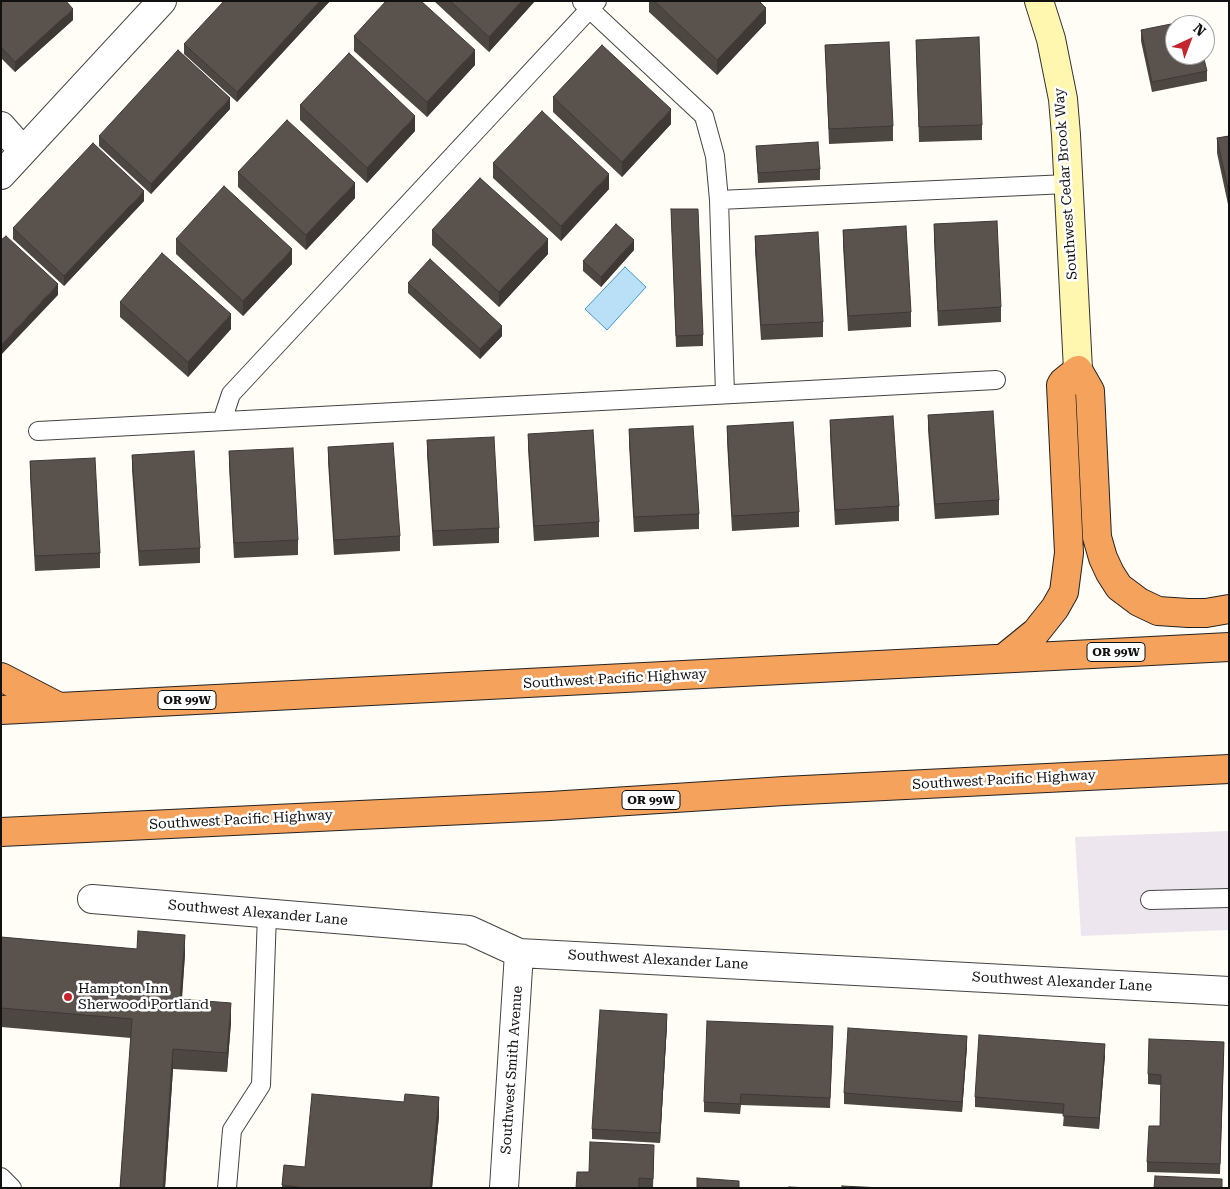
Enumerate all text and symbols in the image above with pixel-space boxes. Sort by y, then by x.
north arrow [1165,15,1215,65]
text: N [1190,20,1209,39]
street label: Southwest Cedar Brook Way [1051,88,1081,280]
road number: OR 99W [1087,642,1145,662]
street label: Southwest Pacific Highway [523,666,707,692]
road number: OR 99W [158,690,216,710]
street label: Southwest Pacific Highway [912,767,1096,793]
road number: OR 99W [622,790,680,810]
street label: Southwest Pacific Highway [149,807,333,833]
street label: Southwest Alexander Lane [167,897,349,929]
street label: Southwest Alexander Lane [567,947,749,973]
street label: Southwest Alexander Lane [971,969,1153,995]
place label: Hampton Inn Sherwood Portland [78,981,209,1014]
street label: Southwest Smith Avenue [498,985,526,1155]
marker: Hampton Inn Sherwood Portland [62,991,74,1003]

